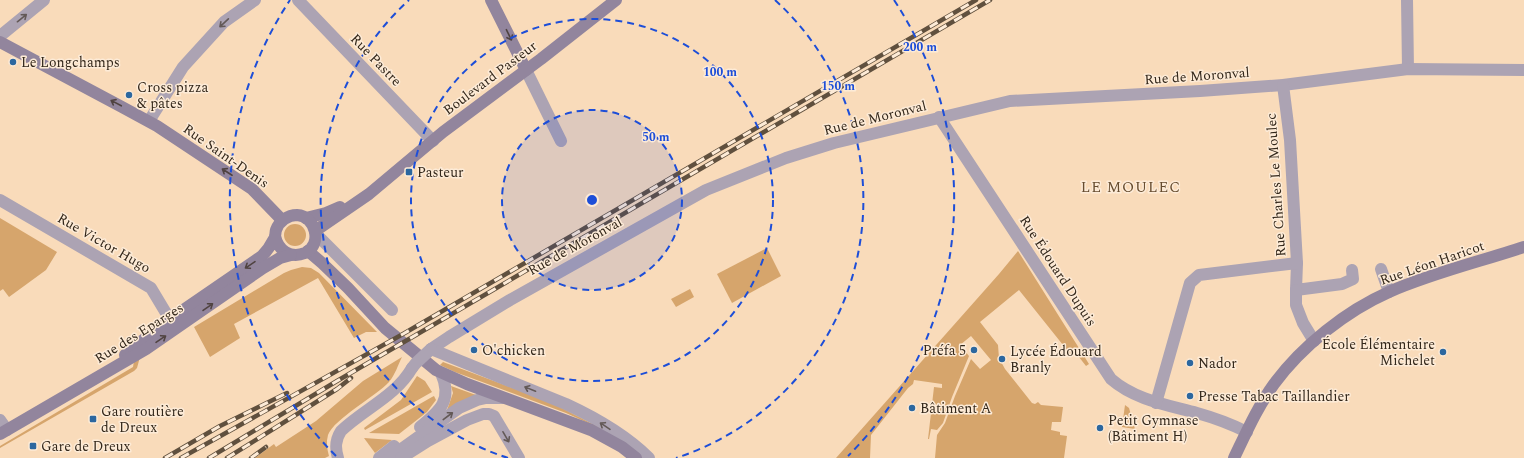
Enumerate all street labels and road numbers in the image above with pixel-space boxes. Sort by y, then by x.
street label: Rue Pastre [345,29,407,91]
street label: Boulevard Pasteur [439,35,542,120]
street label: Rue de Moronval [1144,62,1250,90]
street label: Rue de Moronval [821,95,929,141]
street label: Rue Charles Le Moulec [1260,112,1291,258]
street label: Rue Saint-Denis [179,119,273,193]
street label: Rue Victor Hugo [53,208,155,278]
street label: Rue de Moronval [524,211,626,281]
street label: Rue Édouard Dupuis [1014,211,1102,331]
street label: Rue Léon Haricot [1377,235,1487,291]
street label: Rue des Eparges [90,297,188,369]

